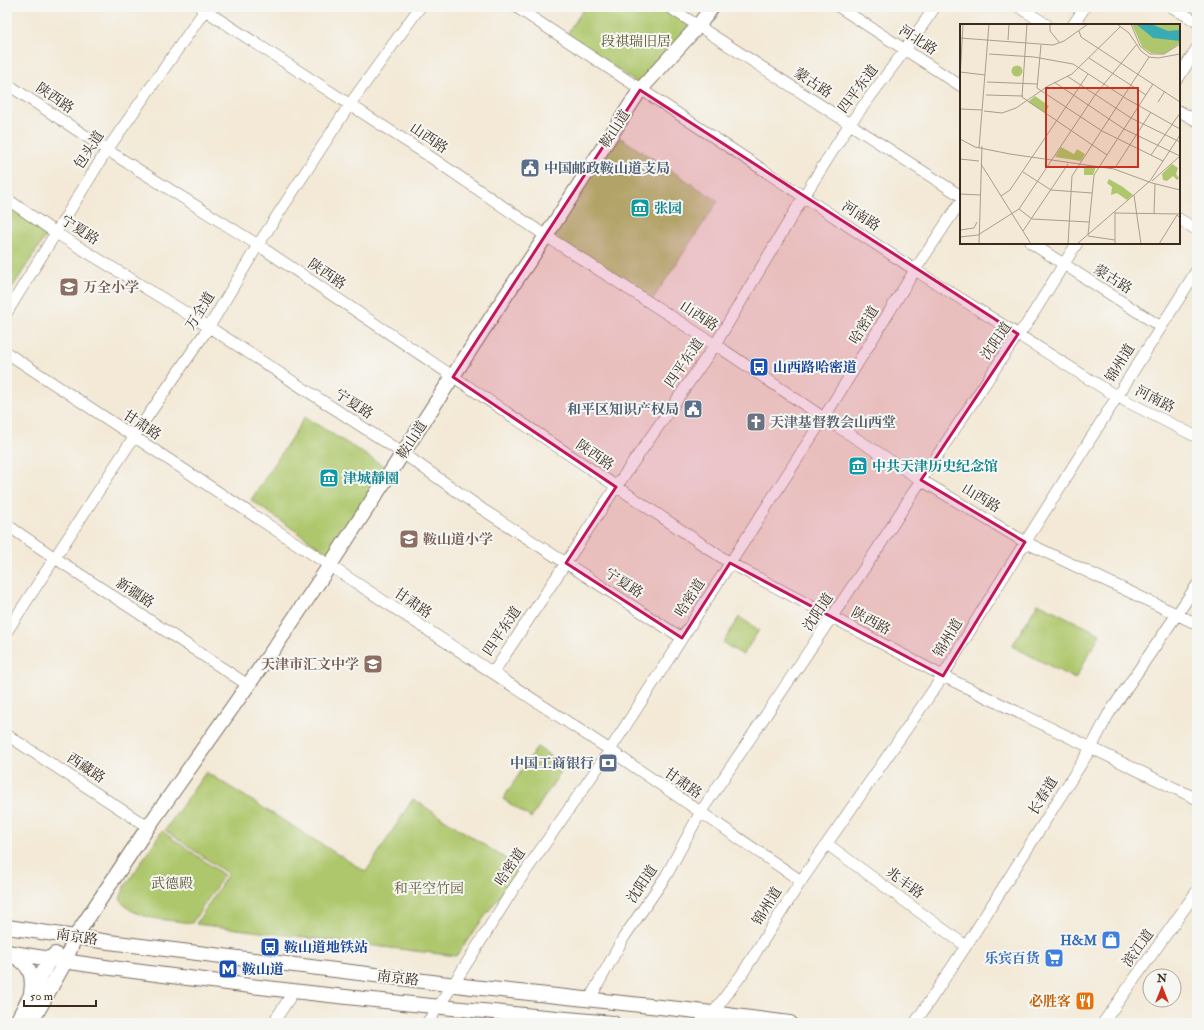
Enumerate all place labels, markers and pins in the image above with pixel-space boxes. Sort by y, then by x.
public building icon: 中国邮政鞍山道支局 [519,157,541,179]
place label: 中国邮政鞍山道支局 [544,160,670,177]
museum icon: 张园 [629,197,651,219]
place label: 张园 [654,200,682,217]
school or university icon: 万全小学 [58,276,80,298]
place label: 万全小学 [83,279,139,296]
bus stop icon: 山西路哈密道 [748,356,770,378]
place label: 山西路哈密道 [773,359,857,376]
public building icon: 和平区知识产权局 [682,398,704,420]
place label: 和平区知识产权局 [567,401,679,418]
church icon: 天津基督教会山西堂 [745,411,767,433]
place label: 天津基督教会山西堂 [770,414,896,431]
museum icon: 中共天津历史纪念馆 [847,455,869,477]
place label: 中共天津历史纪念馆 [872,458,998,475]
museum icon: 津城靜園 [318,467,340,489]
place label: 津城靜園 [343,470,399,487]
school or university icon: 鞍山道小学 [398,528,420,550]
place label: 鞍山道小学 [423,531,493,548]
school or university icon: 天津市汇文中学 [362,653,384,675]
place label: 天津市汇文中学 [261,656,359,673]
bank icon: 中国工商银行 [597,752,619,774]
place label: 中国工商银行 [510,755,594,772]
shop icon: H&M [1100,929,1122,951]
place label: H&M [1060,932,1097,949]
bus stop icon: 鞍山道地铁站 [259,936,281,958]
place label: 鞍山道地铁站 [284,939,368,956]
supermarket icon: 乐宾百货 [1043,947,1065,969]
place label: 乐宾百货 [984,950,1040,967]
metro station icon: 鞍山道 [217,958,239,980]
place label: 鞍山道 [242,961,284,978]
restaurant icon: 必胜客 [1074,990,1096,1012]
place label: 必胜客 [1029,993,1071,1010]

